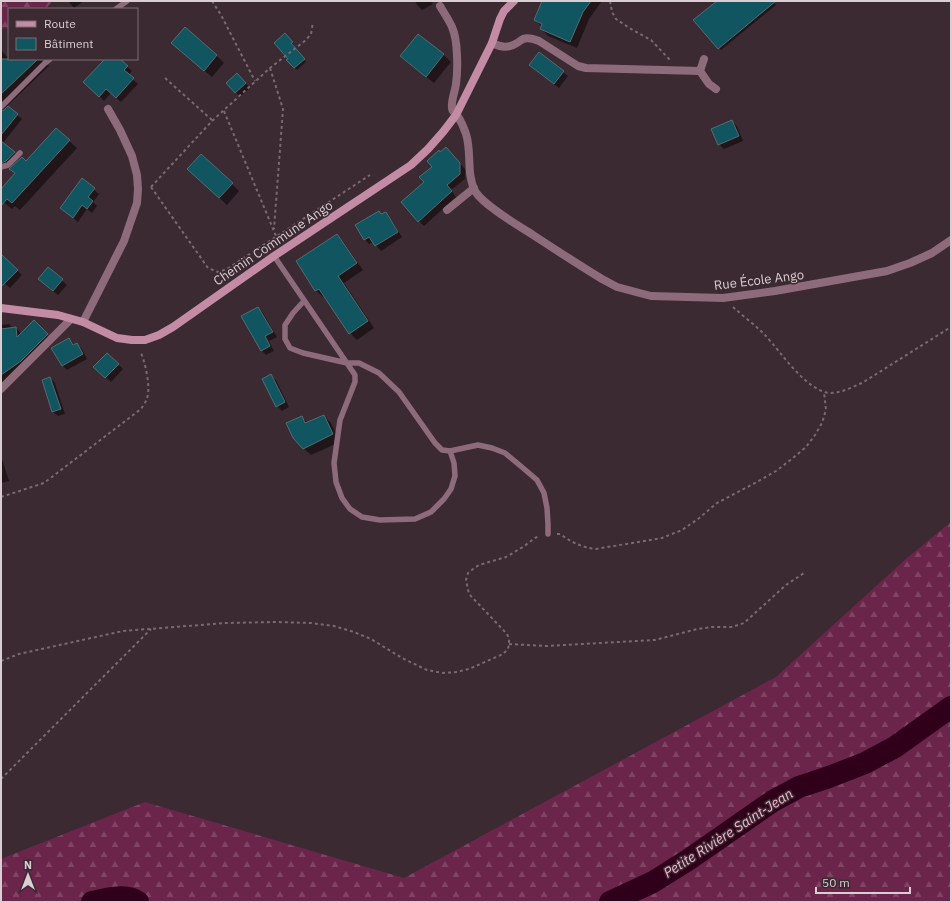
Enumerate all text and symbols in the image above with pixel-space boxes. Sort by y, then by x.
legend [8,8,138,60]
text: Route [44,16,76,31]
text: Bâtiment [44,36,94,51]
street label: Chemin Commune Ango [210,197,336,289]
street label: Rue École Ango [713,266,805,294]
water label: Petite Rivière Saint-Jean [660,784,796,882]
north arrow [8,855,48,895]
text: N [24,858,32,872]
scale bar [816,869,910,895]
text: 50 m [822,875,850,890]

